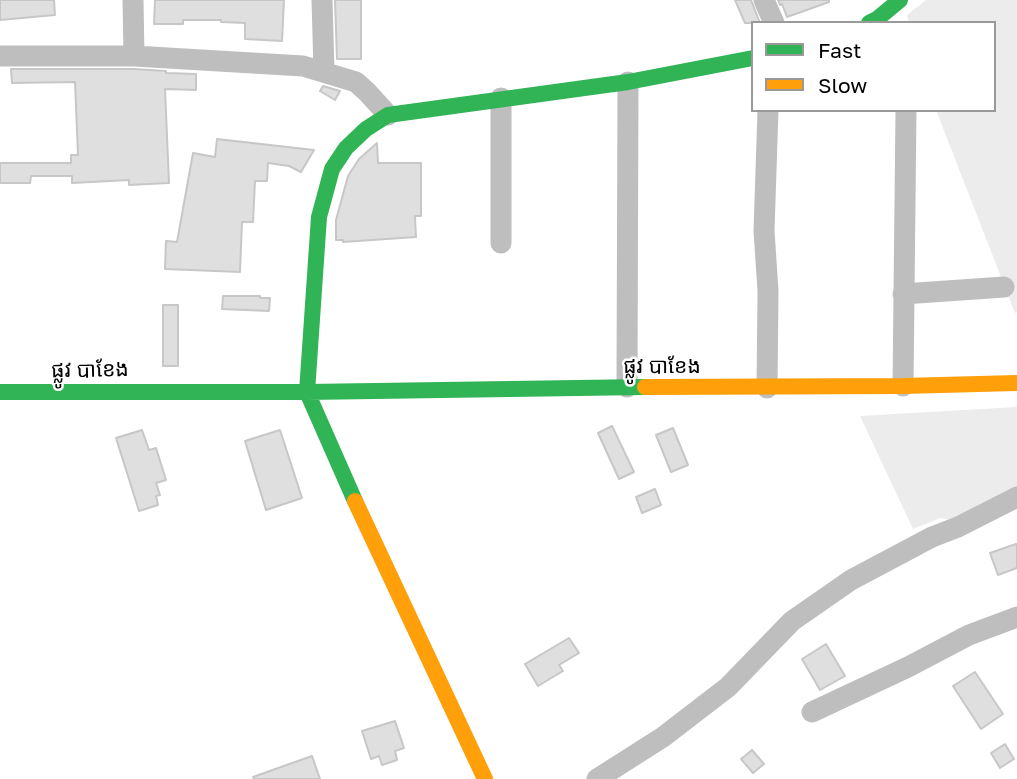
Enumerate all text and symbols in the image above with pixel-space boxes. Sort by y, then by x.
legend [751,21,996,112]
text: Fast [818,37,861,63]
text: Slow [818,72,867,98]
street label: ផ្លូវ បាខែង [623,353,701,379]
street label: ផ្លូវ បាខែង [51,357,129,383]

